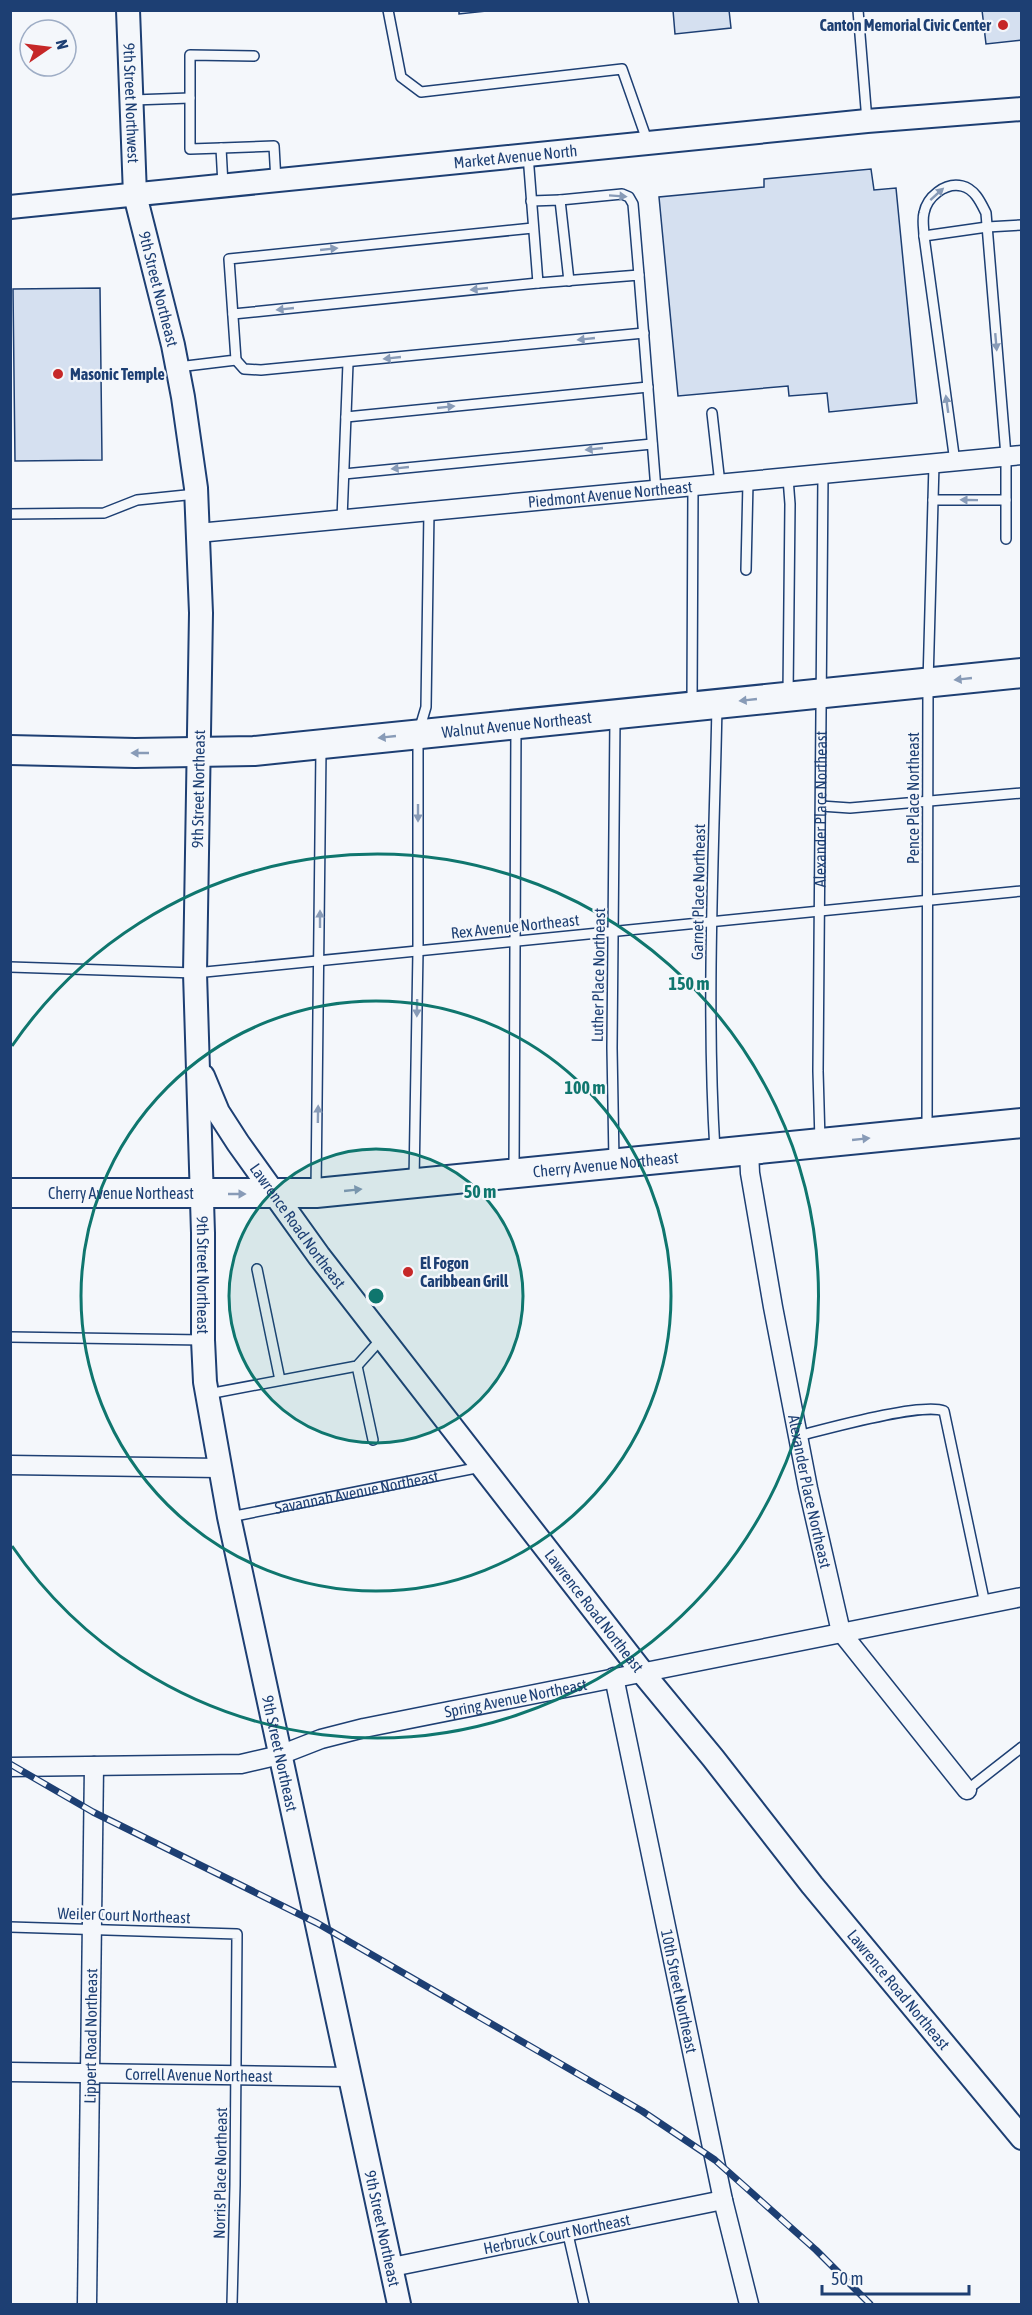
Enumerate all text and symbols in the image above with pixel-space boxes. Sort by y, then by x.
place label: Canton Memorial Civic Center [819,16,991,34]
north arrow [18,18,78,78]
marker: Canton Memorial Civic Center [996,18,1010,32]
text: N [53,38,72,51]
street label: 9th Street Northwest [120,42,143,164]
street label: Market Avenue North [453,141,578,171]
one-way arrow [930,188,945,201]
one-way arrow [609,191,628,201]
street label: 9th Street Northeast [136,229,182,349]
one-way arrow [320,244,339,254]
one-way arrow [470,284,489,294]
one-way arrow [276,304,295,314]
one-way arrow [991,333,1001,352]
one-way arrow [576,334,595,344]
one-way arrow [382,353,401,363]
place label: Masonic Temple [70,365,165,383]
marker: Masonic Temple [51,367,65,381]
one-way arrow [943,394,952,413]
one-way arrow [436,402,455,412]
one-way arrow [585,444,604,454]
one-way arrow [391,463,410,473]
street label: Piedmont Avenue Northeast [527,477,694,511]
one-way arrow [960,495,979,505]
one-way arrow [954,674,973,684]
one-way arrow [739,695,758,705]
street label: Walnut Avenue Northeast [441,708,593,741]
street label: 9th Street Northeast [188,729,208,848]
street label: Alexander Place Northeast [811,730,830,887]
one-way arrow [378,732,397,742]
street label: Pence Place Northeast [904,732,922,864]
one-way arrow [130,748,149,758]
one-way arrow [413,804,423,823]
street label: Garnet Place Northeast [688,823,708,960]
street label: Luther Place Northeast [588,907,608,1042]
one-way arrow [315,909,325,928]
street label: Rex Avenue Northeast [450,910,581,942]
text: 150 m [669,973,709,994]
one-way arrow [412,999,422,1018]
text: 100 m [565,1077,605,1098]
one-way arrow [313,1104,322,1123]
one-way arrow [851,1134,870,1144]
street label: Cherry Avenue Northeast [532,1148,679,1180]
street label: Lawrence Road Northeast [246,1160,350,1292]
text: 50 m [464,1181,496,1202]
street label: Cherry Avenue Northeast [48,1184,194,1203]
one-way arrow [344,1185,363,1195]
one-way arrow [227,1189,246,1199]
street label: 9th Street Northeast [193,1216,212,1335]
place label: El Fogon Caribbean Grill [420,1254,509,1290]
marker: El Fogon Caribbean Grill [401,1265,415,1279]
centre of rings [366,1286,386,1306]
street label: Alexander Place Northeast [785,1413,835,1570]
street label: Savannah Avenue Northeast [273,1467,440,1517]
street label: Lawrence Road Northeast [541,1546,648,1676]
street label: Spring Avenue Northeast [443,1675,589,1721]
street label: 9th Street Northeast [259,1694,301,1813]
street label: Weiler Court Northeast [57,1904,191,1926]
street label: Lawrence Road Northeast [844,1926,954,2053]
street label: 10th Street Northeast [658,1928,701,2055]
street label: Lippert Road Northeast [81,1968,100,2104]
street label: Correll Avenue Northeast [125,2065,273,2085]
street label: Norris Place Northeast [210,2107,230,2239]
street label: 9th Street Northeast [361,2169,404,2289]
street label: Herbruck Court Northeast [482,2210,632,2257]
scale bar [822,2258,969,2296]
text: 50 m [831,2268,863,2289]

